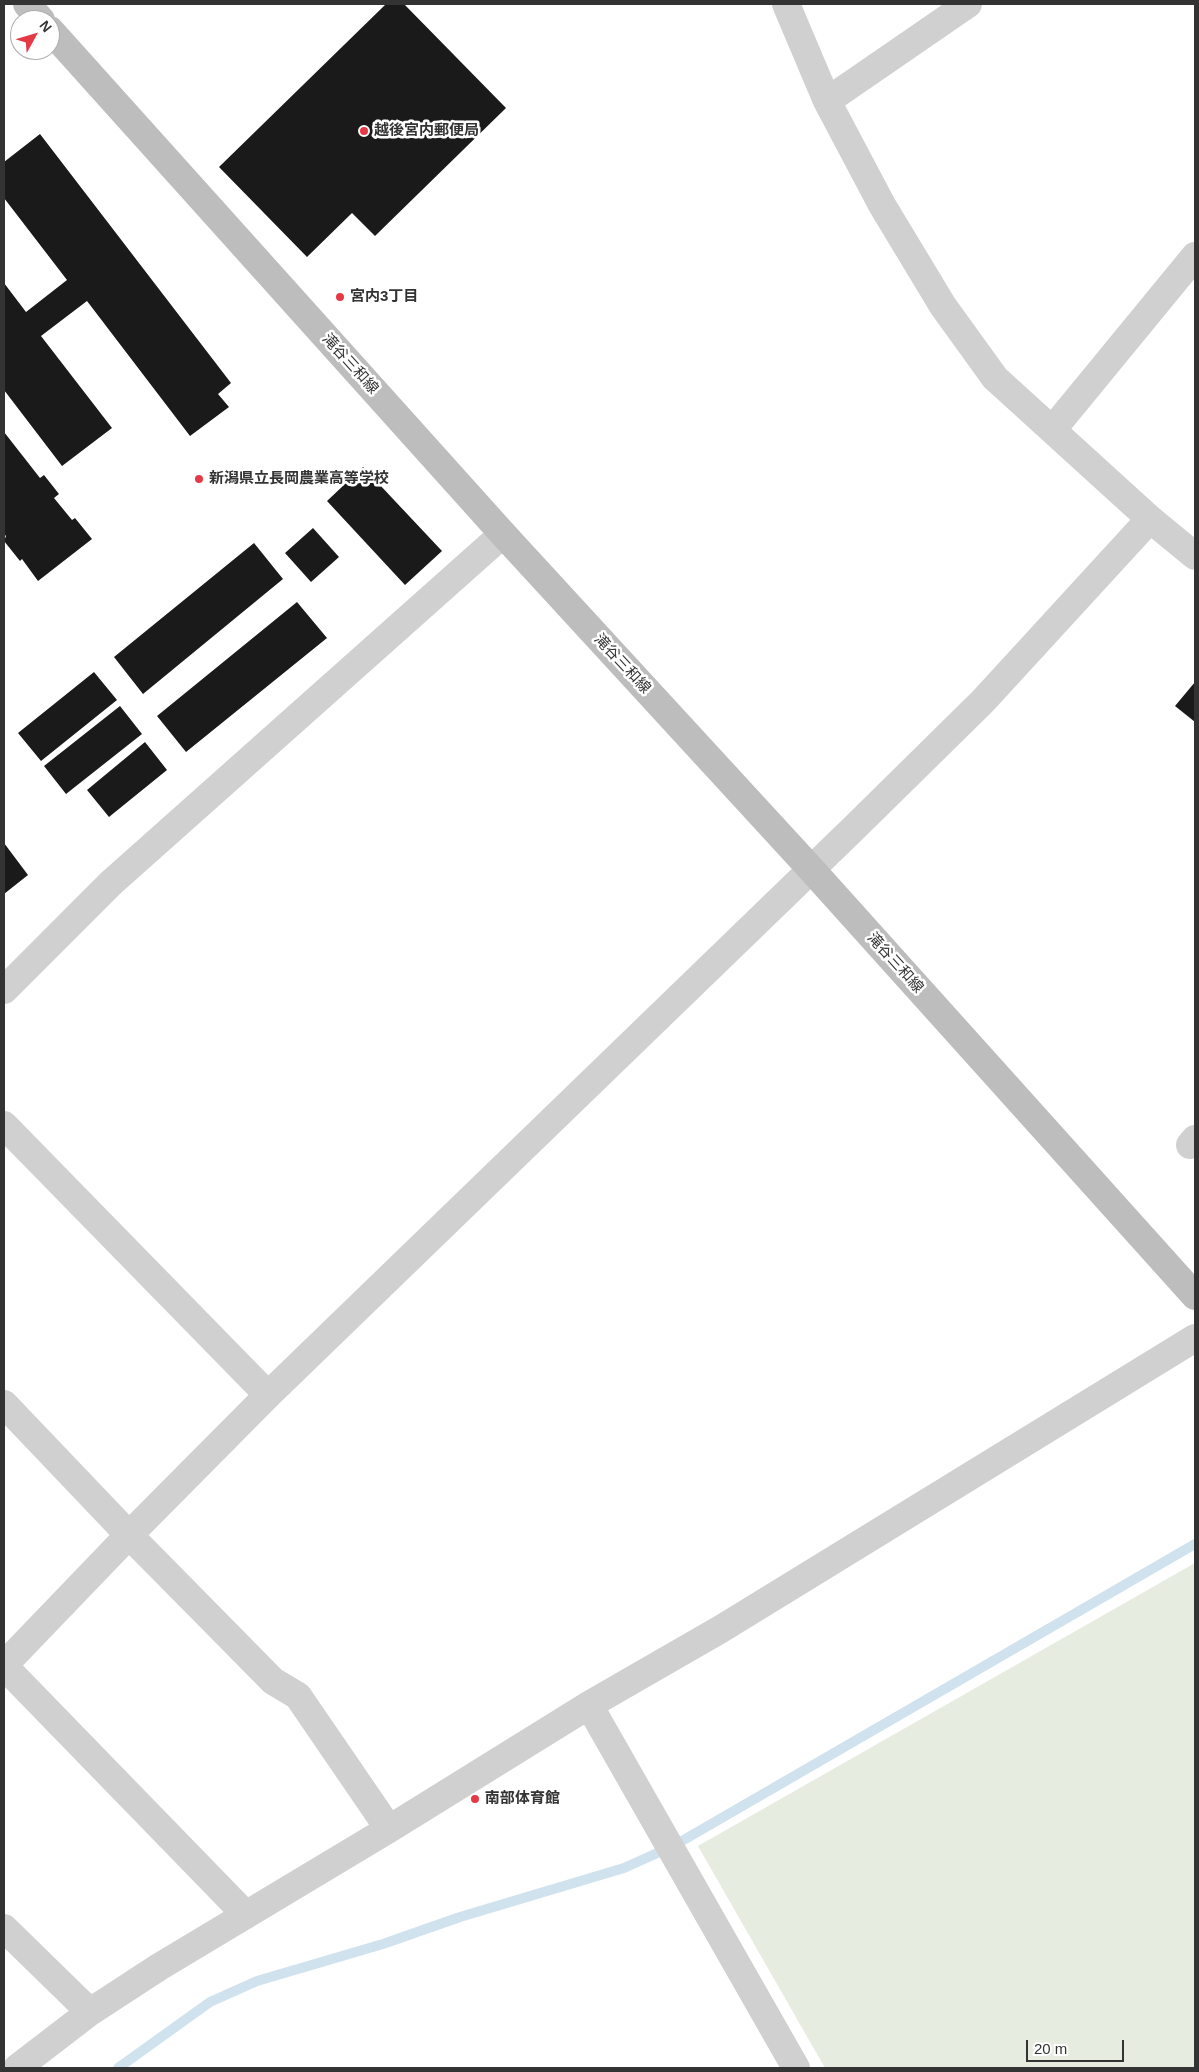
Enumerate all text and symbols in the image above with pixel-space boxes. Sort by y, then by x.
north arrow [10,10,60,60]
text: N [36,17,55,35]
place label: 越後宮内郵便局 [374,122,479,140]
marker: 越後宮内郵便局 [358,125,370,137]
place label: 宮内3丁目 [350,288,418,306]
marker: 宮内3丁目 [334,291,346,303]
street label: 滝谷三和線 [318,330,382,398]
place label: 新潟県立長岡農業高等学校 [209,470,389,488]
marker: 新潟県立長岡農業高等学校 [193,473,205,485]
street label: 滝谷三和線 [590,630,654,698]
street label: 滝谷三和線 [863,929,927,997]
place label: 南部体育館 [485,1790,560,1808]
marker: 南部体育館 [469,1793,481,1805]
scale bar [1029,2030,1126,2062]
text: 20 m [1034,2040,1067,2057]

